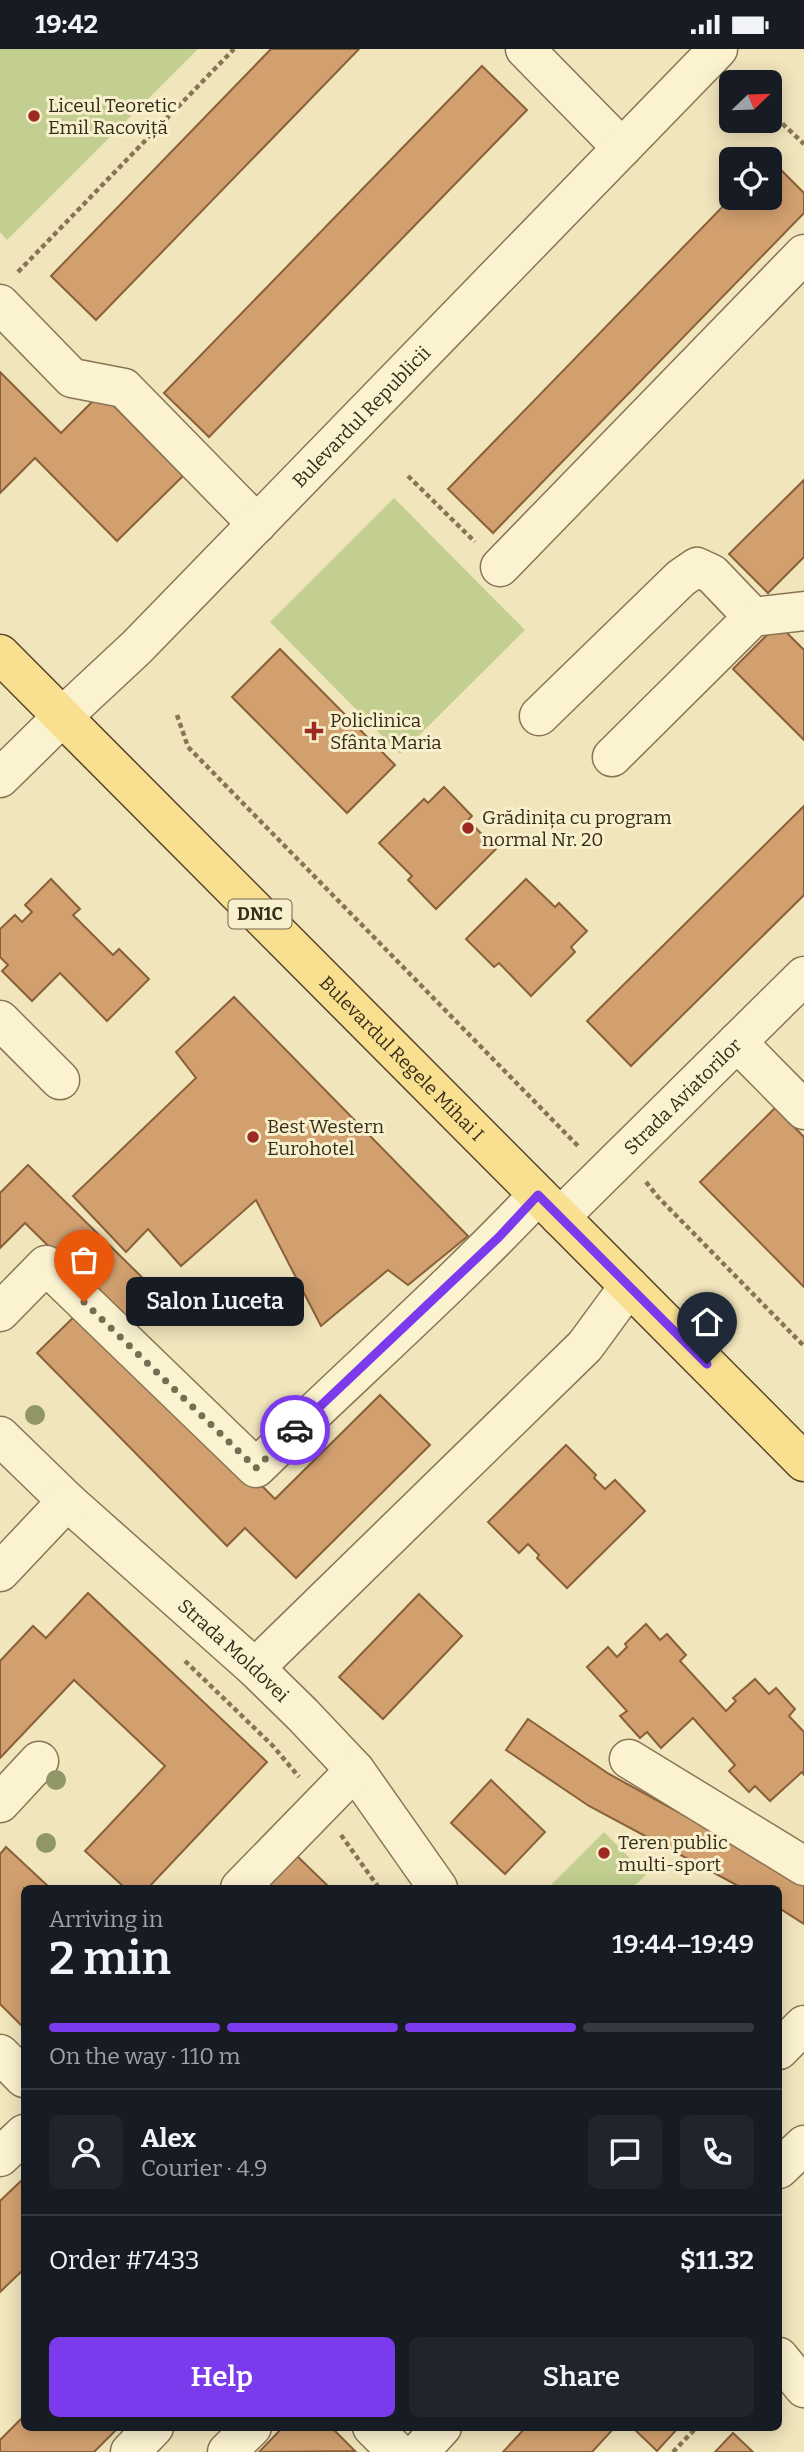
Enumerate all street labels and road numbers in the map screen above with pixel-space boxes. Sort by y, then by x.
street label: Bulevardul Republicii [287,341,435,492]
road number: DN1C [229,899,292,929]
street label: Bulevardul Regele Mihai I [315,971,489,1145]
street label: Strada Aviatorilor [619,1033,746,1159]
street label: Strada Moldovei [173,1594,294,1707]

